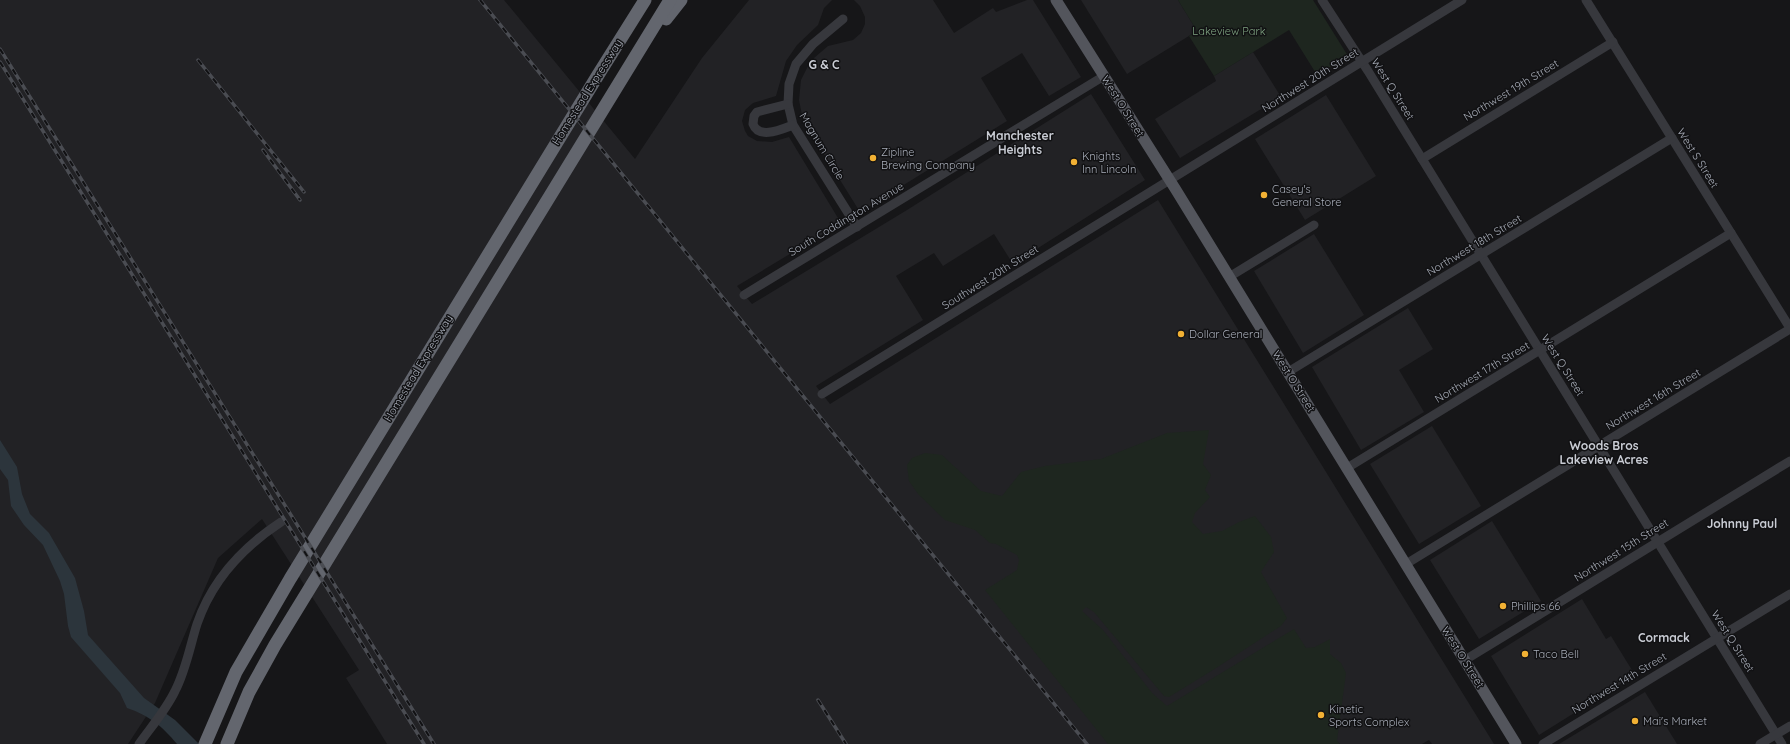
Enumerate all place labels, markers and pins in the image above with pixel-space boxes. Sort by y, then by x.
place label: Zipline Brewing Company [881,145,975,172]
place label: Knights Inn Lincoln [1082,149,1136,176]
marker: Zipline Brewing Company [868,153,878,163]
marker: Knights Inn Lincoln [1069,157,1079,167]
place label: Casey's General Store [1272,182,1341,209]
marker: Casey's General Store [1259,190,1269,200]
place label: Dollar General [1189,327,1262,341]
marker: Dollar General [1176,329,1186,339]
place label: Phillips 66 [1511,599,1560,613]
marker: Phillips 66 [1498,601,1508,611]
place label: Taco Bell [1533,647,1579,661]
marker: Taco Bell [1520,649,1530,659]
place label: Kinetic Sports Complex [1329,702,1409,729]
marker: Kinetic Sports Complex [1316,710,1326,720]
place label: Mai's Market [1643,714,1707,728]
marker: Mai's Market [1630,716,1640,726]

